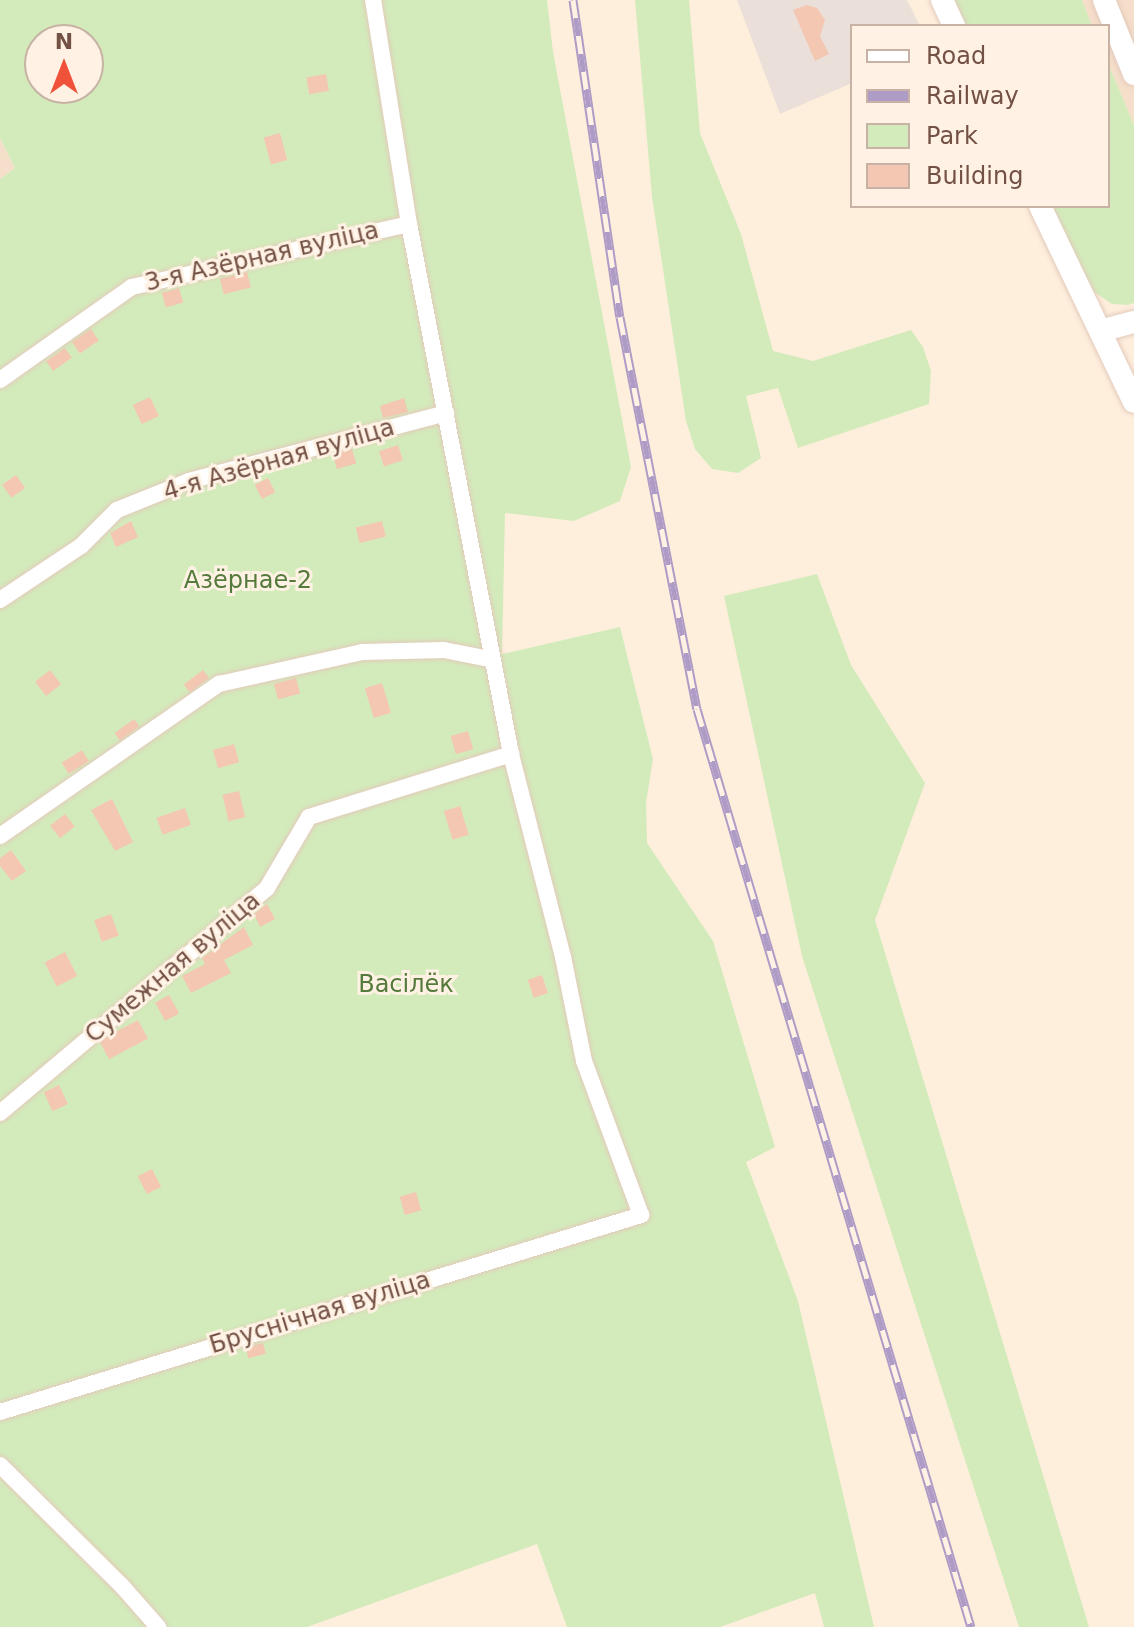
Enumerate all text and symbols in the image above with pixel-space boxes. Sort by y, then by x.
north arrow [24,24,104,104]
legend [850,24,1110,208]
text: N [55,29,73,54]
text: Road [926,42,986,70]
text: Railway [926,82,1019,110]
text: Park [926,122,978,150]
text: Building [926,162,1023,190]
street label: 3-я Азёрная вуліца [142,216,382,298]
street label: 4-я Азёрная вуліца [160,413,398,507]
park label: Азёрнае-2 [184,567,312,595]
street label: Сумежная вуліца [80,886,266,1050]
park label: Васілёк [358,971,454,999]
street label: Бруснічная вуліца [206,1266,434,1360]

